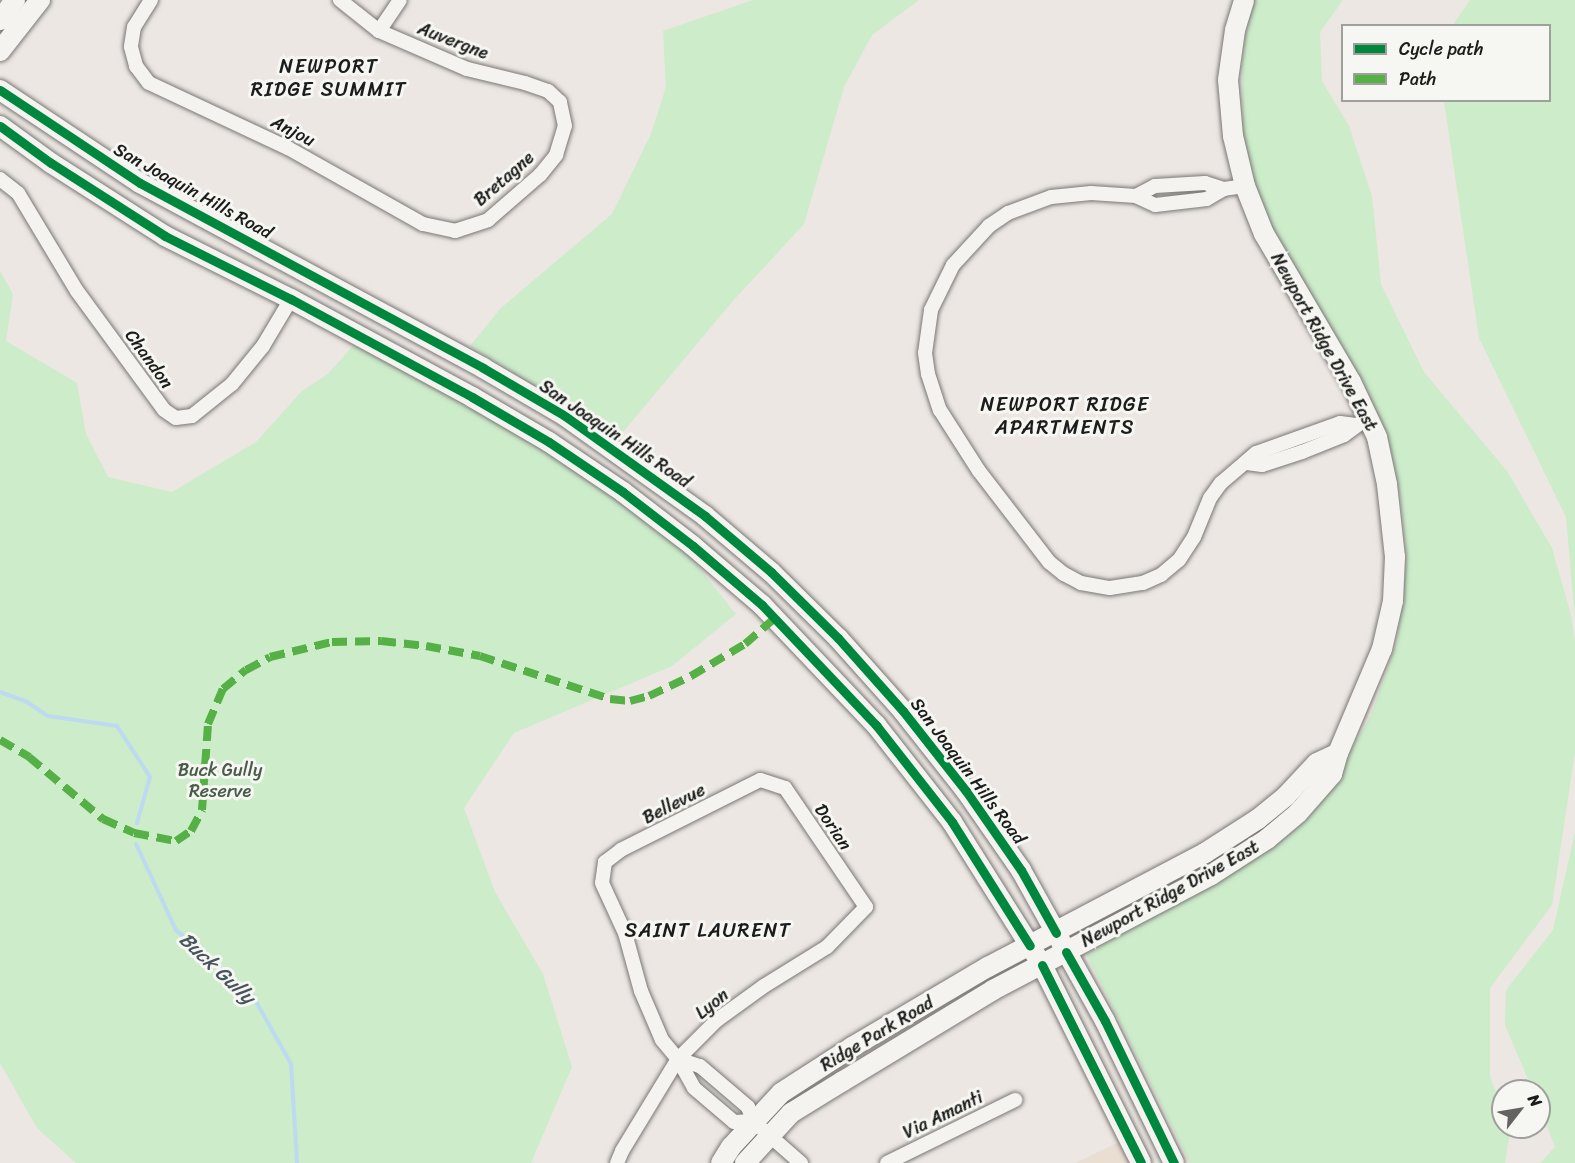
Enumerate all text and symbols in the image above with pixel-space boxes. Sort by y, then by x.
street label: Auvergne [415,18,491,64]
legend [1341,24,1551,102]
text: Cycle path [1399,33,1483,65]
district label: NEWPORT RIDGE SUMMIT [251,54,407,101]
text: Path [1399,63,1436,95]
street label: Anjou [268,111,318,151]
street label: San Joaquin Hills Road [110,138,276,244]
street label: Bretagne [470,147,538,211]
street label: Newport Ridge Drive East [1266,249,1382,435]
street label: Chandon [120,325,178,393]
street label: San Joaquin Hills Road [535,375,695,493]
district label: NEWPORT RIDGE APARTMENTS [981,393,1149,440]
street label: San Joaquin Hills Road [906,694,1030,848]
park label: Buck Gully Reserve [178,760,262,802]
street label: Bellevue [639,779,709,829]
street label: Dorian [810,800,856,854]
street label: Newport Ridge Drive East [1077,836,1263,952]
district label: SAINT LAURENT [626,918,790,942]
water label: Buck Gully [174,927,260,1009]
street label: Lyon [691,984,733,1024]
street label: Ridge Park Road [816,992,938,1076]
north arrow [1491,1079,1551,1139]
street label: Via Amanti [900,1086,986,1144]
text: N [1520,1088,1550,1113]

